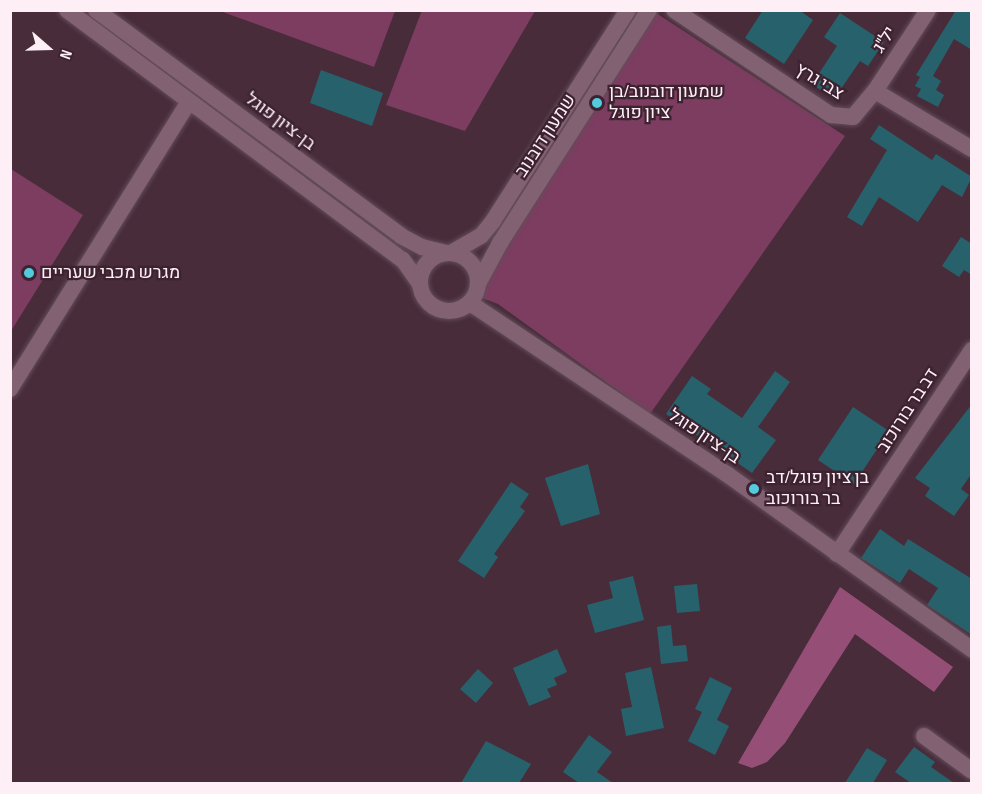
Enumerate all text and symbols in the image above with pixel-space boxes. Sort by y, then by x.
north arrow [18,18,78,78]
street label: יל"ג [869,23,901,57]
text: N [55,47,76,62]
street label: צבי גרץ [791,59,847,105]
place label: שמעון דובנוב/בן ציון פוגל [609,82,724,124]
street label: בן-ציון פוגל [240,88,320,156]
street label: שמעון דובנוב [511,90,581,182]
marker: שמעון דובנוב/בן ציון פוגל [590,96,604,110]
place label: מגרש מכבי שעריים [41,262,180,284]
marker: מגרש מכבי שעריים [22,266,36,280]
street label: דב בר בורוכוב [873,365,943,457]
street label: בן-ציון פוגל [664,405,744,469]
place label: בן ציון פוגל/דב בר בורוכוב [766,468,869,510]
marker: בן ציון פוגל/דב בר בורוכוב [747,482,761,496]

